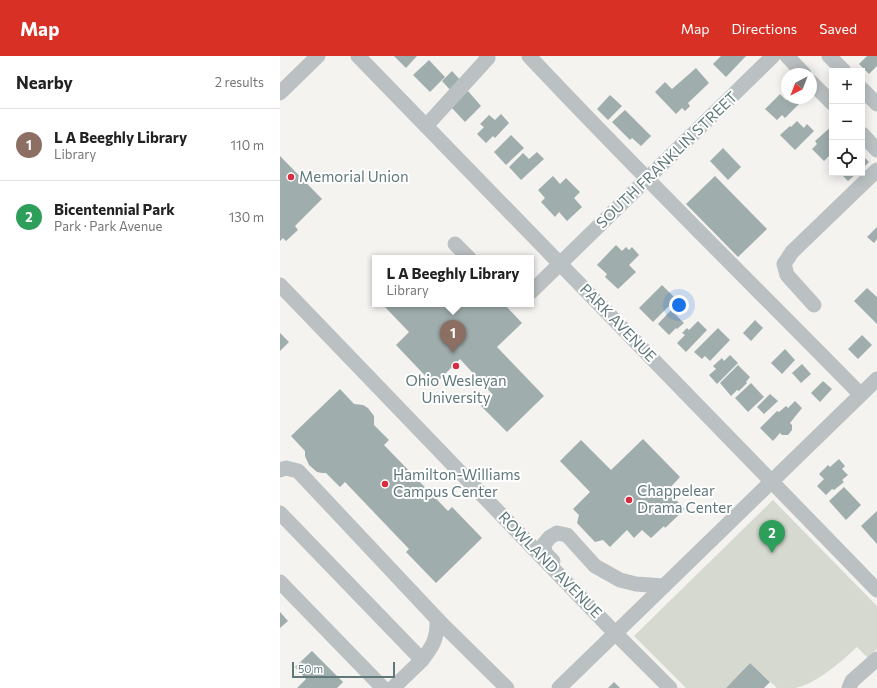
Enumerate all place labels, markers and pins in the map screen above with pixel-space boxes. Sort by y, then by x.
place label: Memorial Union [299,167,409,185]
marker: Memorial Union [286,172,296,182]
pin: 1 [440,320,466,353]
marker: Ohio Wesleyan University [451,361,461,371]
place label: Ohio Wesleyan University [405,371,507,406]
place label: Hamilton-Williams Campus Center [393,465,521,500]
marker: Hamilton-Williams Campus Center [380,479,390,489]
place label: Chappelear Drama Center [637,481,732,516]
marker: Chappelear Drama Center [624,495,634,505]
pin: 2 [759,520,785,553]

